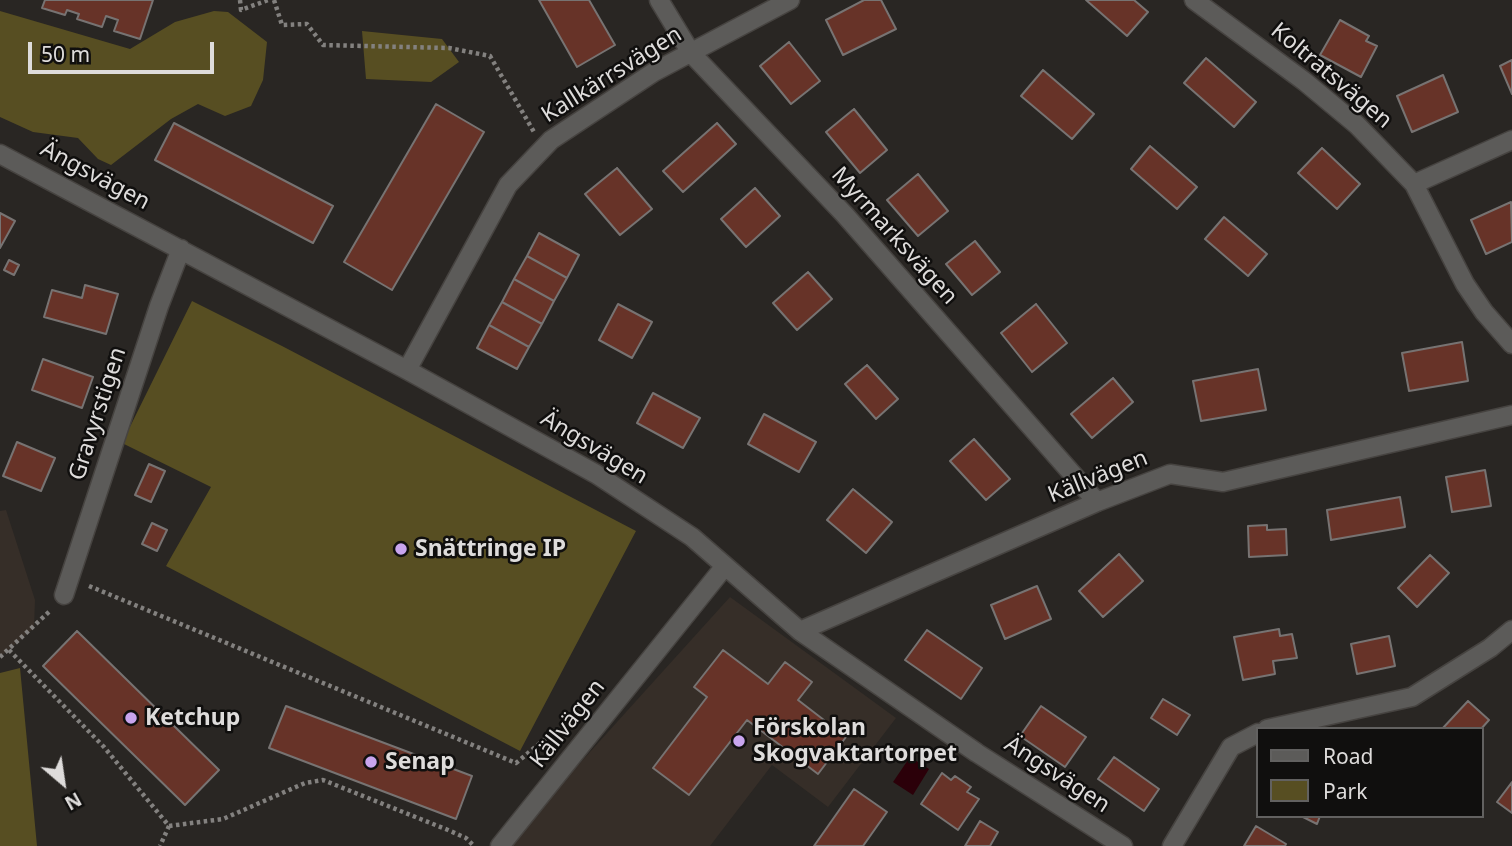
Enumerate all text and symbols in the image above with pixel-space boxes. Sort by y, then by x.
street label: Koltratsvägen [1265,17,1397,135]
street label: Kallkärrsvägen [537,21,687,129]
scale bar [32,28,217,72]
text: 50 m [41,40,90,68]
street label: Ängsvägen [36,136,154,216]
street label: Myrmarksvägen [825,162,963,310]
street label: Gravyrstigen [64,344,132,484]
street label: Ängsvägen [535,405,653,491]
street label: Källvägen [1044,445,1152,509]
place label: Snättringe IP [415,535,566,563]
marker: Snättringe IP [393,541,409,557]
street label: Källvägen [525,674,611,774]
place label: Ketchup [145,704,240,732]
marker: Ketchup [123,710,139,726]
place label: Förskolan Skogvaktartorpet [753,714,957,768]
legend [1256,727,1484,818]
street label: Ängsvägen [999,731,1115,819]
marker: Förskolan Skogvaktartorpet [731,733,747,749]
text: Road [1323,742,1373,770]
north arrow [28,748,98,818]
place label: Senap [385,748,455,776]
marker: Senap [363,754,379,770]
text: Park [1323,777,1367,805]
text: N [60,786,86,816]

